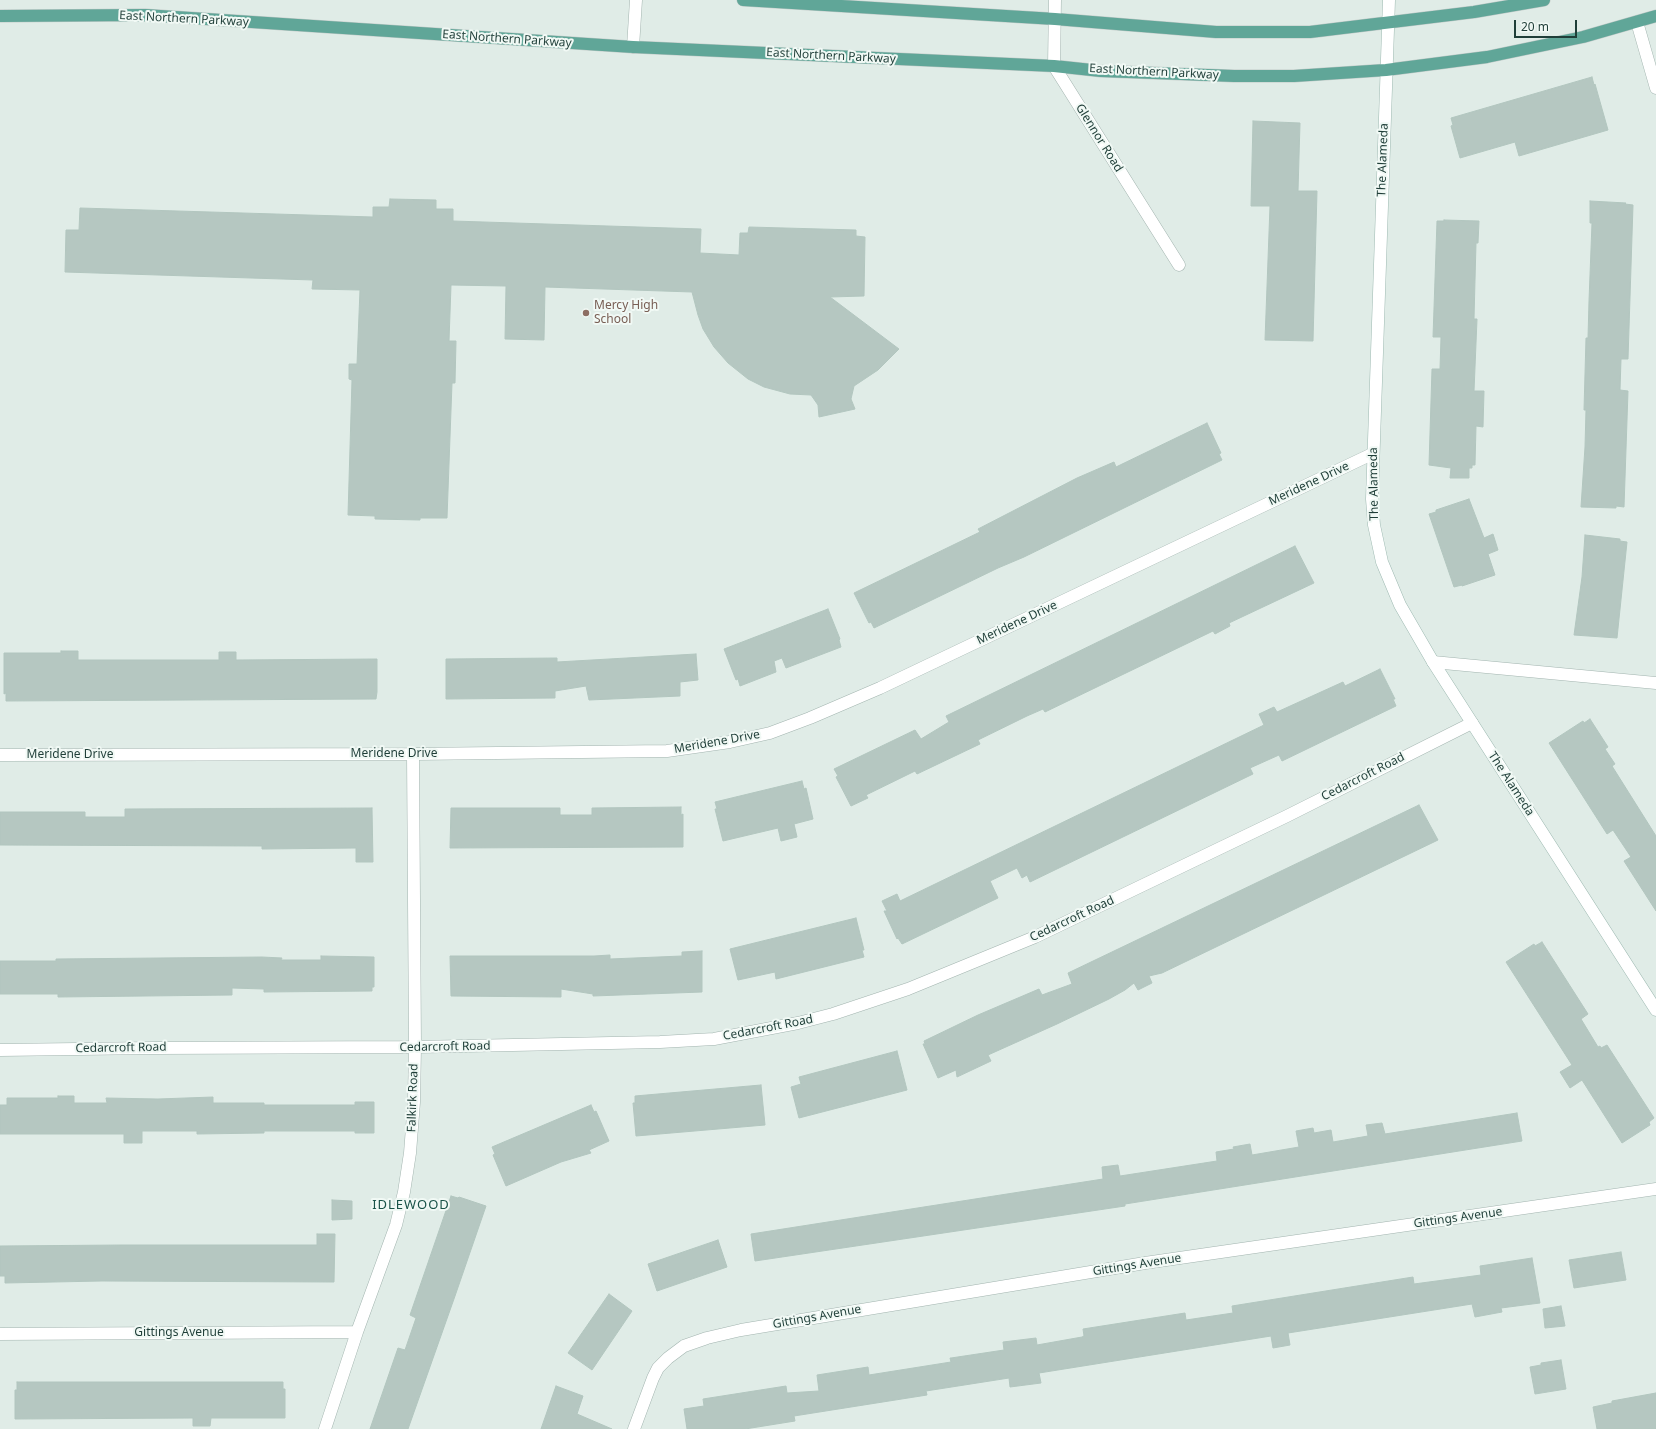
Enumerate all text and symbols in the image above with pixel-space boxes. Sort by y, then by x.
street label: East Northern Parkway [119,8,249,30]
scale bar [1516,12,1579,38]
text: 20 m [1521,18,1549,35]
street label: East Northern Parkway [442,27,572,51]
street label: East Northern Parkway [766,45,896,67]
street label: East Northern Parkway [1089,61,1219,83]
street label: Glennor Road [1072,101,1126,175]
street label: The Alameda [1375,123,1391,197]
place label: Mercy High School [594,299,658,327]
marker: Mercy High School [581,308,591,318]
street label: The Alameda [1366,447,1382,521]
street label: Meridene Drive [1267,459,1351,509]
street label: Meridene Drive [975,598,1059,648]
street label: Meridene Drive [673,727,761,757]
street label: Meridene Drive [351,747,437,761]
street label: Meridene Drive [27,748,113,762]
street label: The Alameda [1485,749,1537,819]
street label: Cedarcroft Road [1319,750,1407,804]
street label: Cedarcroft Road [1028,893,1116,945]
street label: Cedarcroft Road [722,1012,814,1044]
street label: Cedarcroft Road [399,1039,491,1055]
street label: Cedarcroft Road [75,1040,167,1056]
street label: Falkirk Road [405,1063,421,1133]
district label: IDLEWOOD [372,1197,450,1213]
street label: Gittings Avenue [1413,1205,1503,1231]
street label: Gittings Avenue [1092,1251,1182,1279]
street label: Gittings Avenue [772,1302,862,1332]
street label: Gittings Avenue [134,1326,224,1340]

